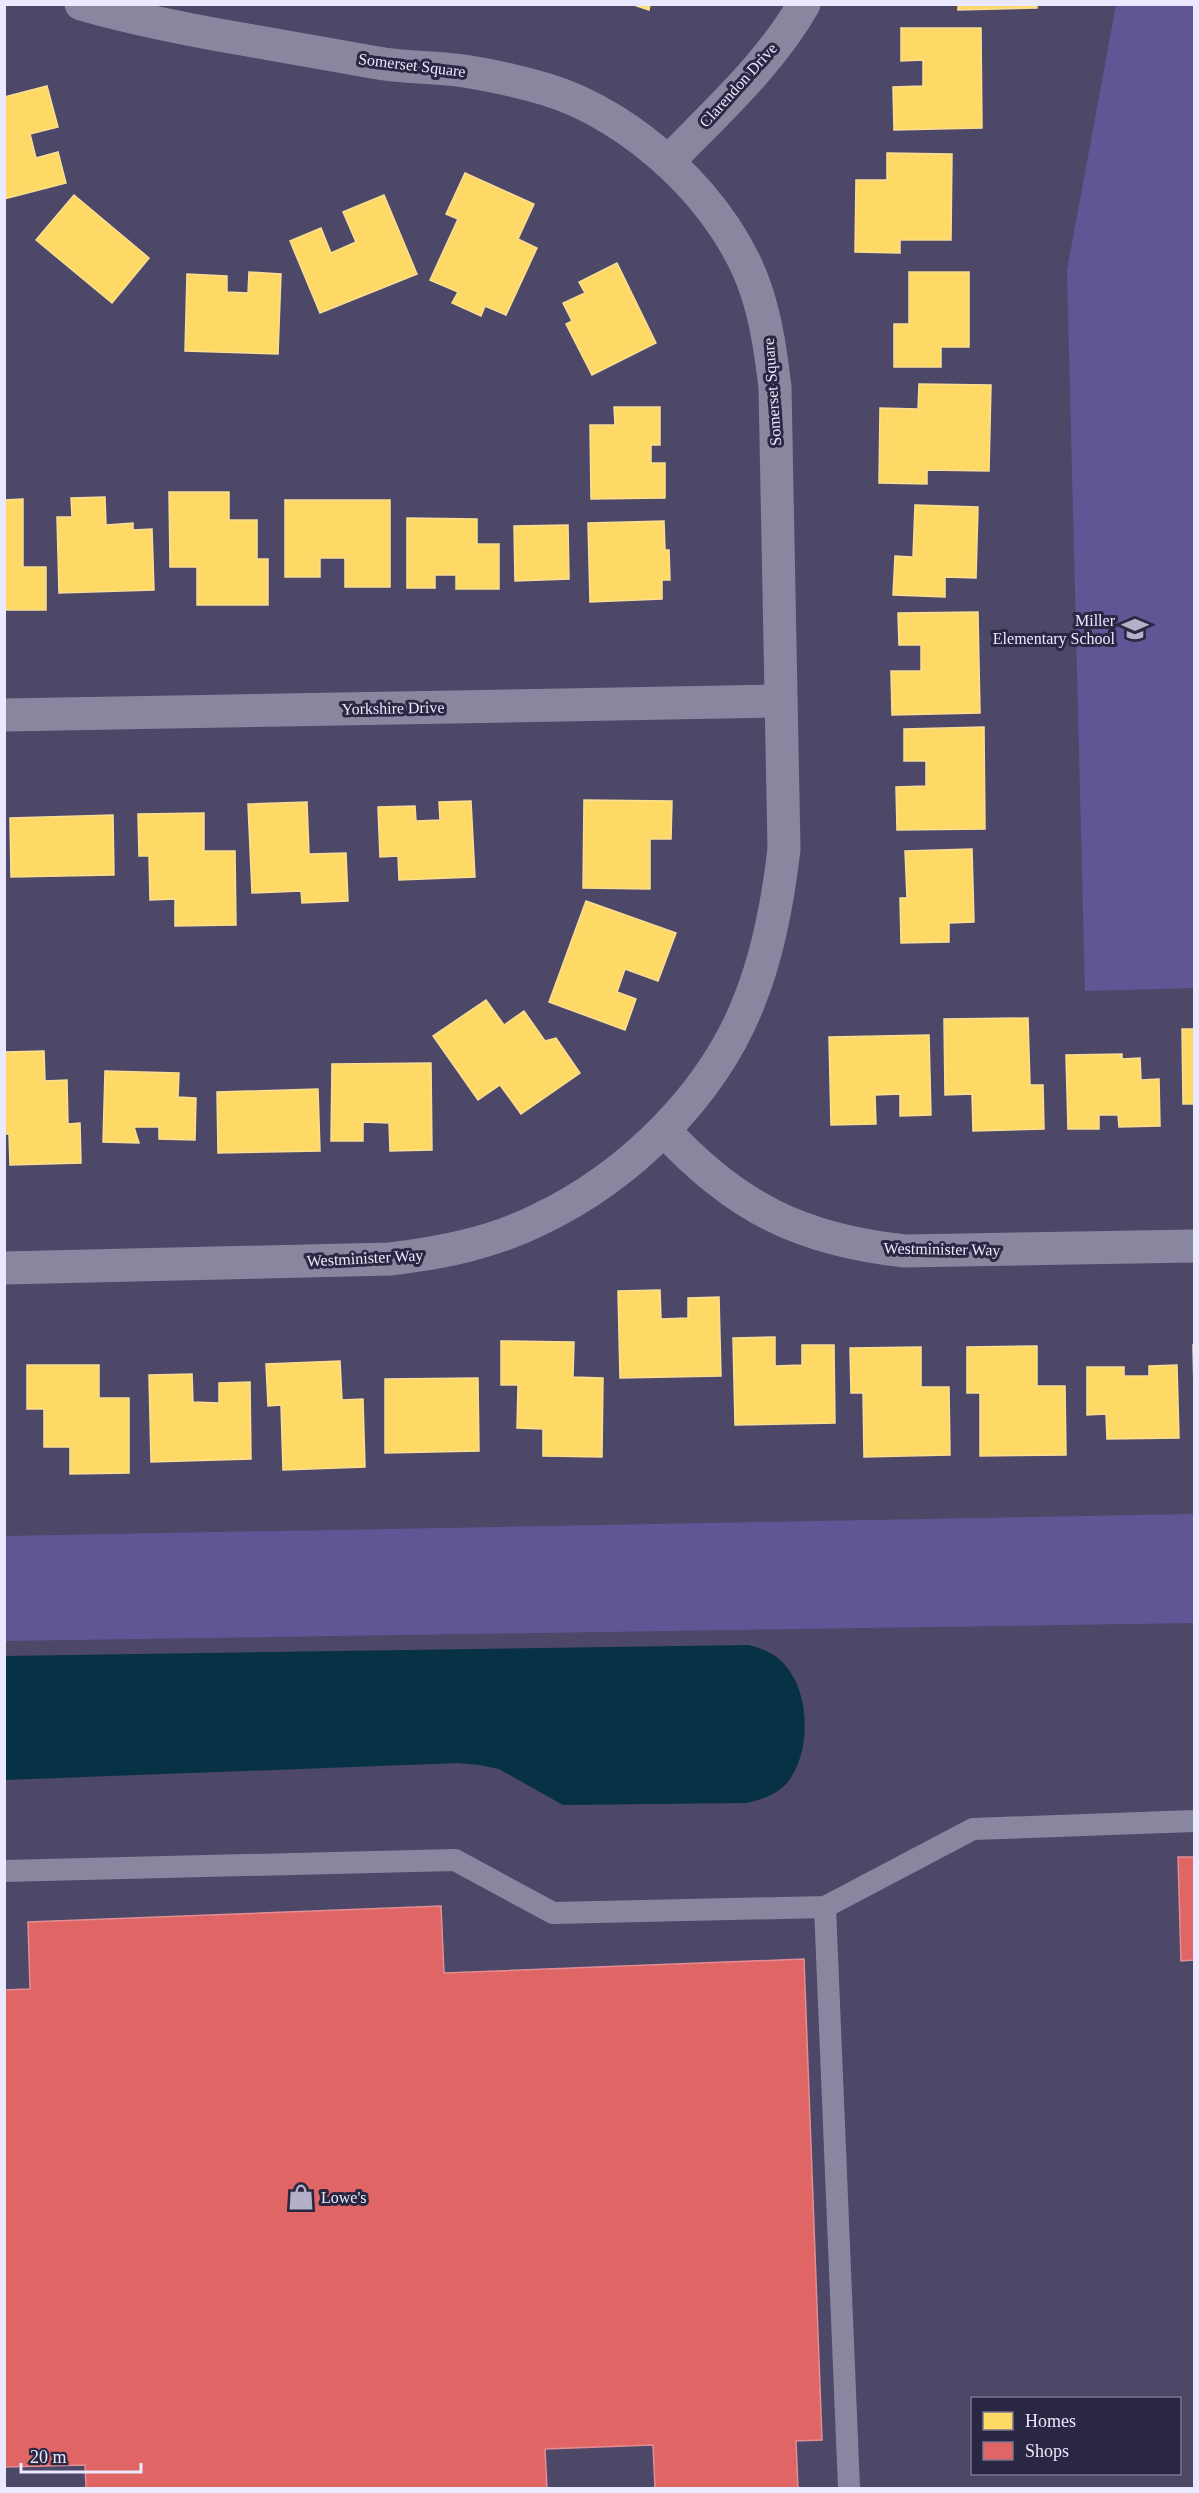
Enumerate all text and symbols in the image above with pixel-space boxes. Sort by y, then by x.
street label: Clarendon Drive [696,40,780,130]
street label: Somerset Square [357,50,467,81]
street label: Somerset Square [760,337,785,446]
place label: Miller Elementary School [993,612,1116,648]
school or university icon: Miller Elementary School [1120,614,1150,644]
street label: Yorkshire Drive [341,699,445,717]
street label: Westminister Way [884,1239,1000,1260]
street label: Westminister Way [306,1246,424,1271]
shop icon: Lowe's [286,2182,316,2212]
place label: Lowe's [321,2189,367,2206]
legend [971,2397,1181,2475]
text: Homes [1025,2411,1076,2431]
scale bar [21,2436,141,2474]
text: Shops [1025,2441,1069,2461]
text: 20 m [30,2447,67,2467]

